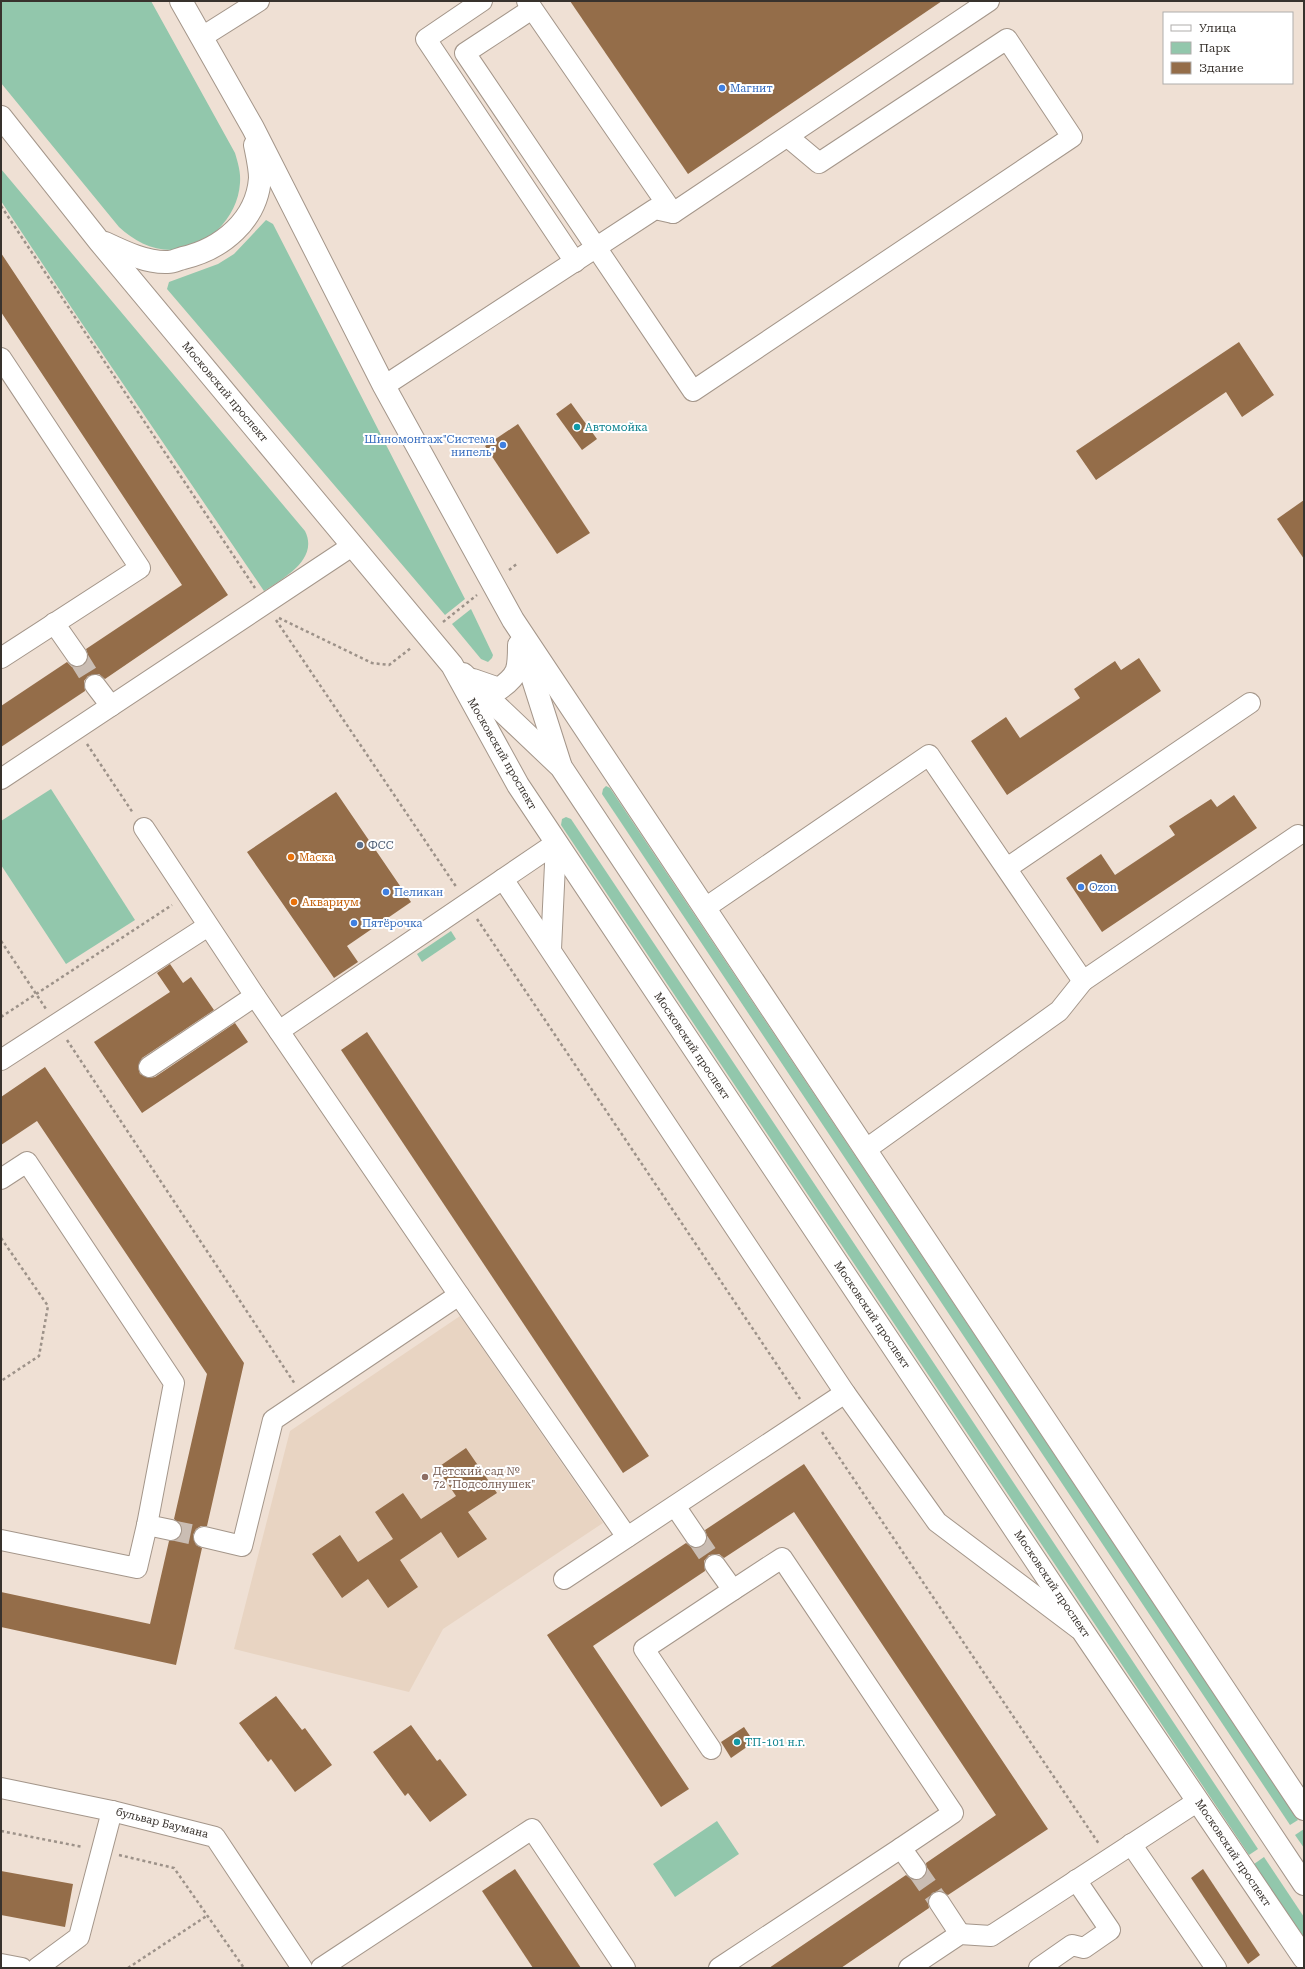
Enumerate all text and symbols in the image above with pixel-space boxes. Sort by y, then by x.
legend [1163,12,1293,84]
text: Улица [1199,21,1237,35]
text: Парк [1199,41,1231,55]
text: Здание [1199,61,1244,75]
place label: Магнит [730,82,773,95]
marker: Магнит [717,83,727,93]
street label: Московский проспект [179,339,271,445]
place label: Автомойка [585,421,647,434]
marker: Автомойка [572,422,582,432]
place label: Шиномонтаж"Система нипель" [364,433,495,459]
marker: Шиномонтаж"Система нипель" [498,440,508,450]
street label: Московский проспект [465,696,539,812]
place label: ФСС [368,839,394,852]
marker: ФСС [355,840,365,850]
place label: Маска [299,851,334,864]
marker: Маска [286,852,296,862]
place label: Ozon [1089,881,1117,894]
marker: Ozon [1076,882,1086,892]
place label: Пеликан [394,886,443,899]
marker: Пеликан [381,887,391,897]
place label: Аквариум [302,896,359,909]
marker: Аквариум [289,897,299,907]
place label: Пятёрочка [362,917,423,930]
marker: Пятёрочка [349,918,359,928]
street label: Московский проспект [651,990,733,1102]
street label: Московский проспект [831,1259,913,1371]
place label: Детский сад № 72 "Подсолнушек" [433,1465,535,1491]
marker: Детский сад № 72 "Подсолнушек" [420,1472,430,1482]
street label: Московский проспект [1011,1528,1093,1640]
place label: ТП-101 н.г. [745,1736,805,1749]
marker: ТП-101 н.г. [732,1737,742,1747]
street label: Московский проспект [1192,1797,1274,1909]
street label: бульвар Баумана [114,1805,210,1841]

